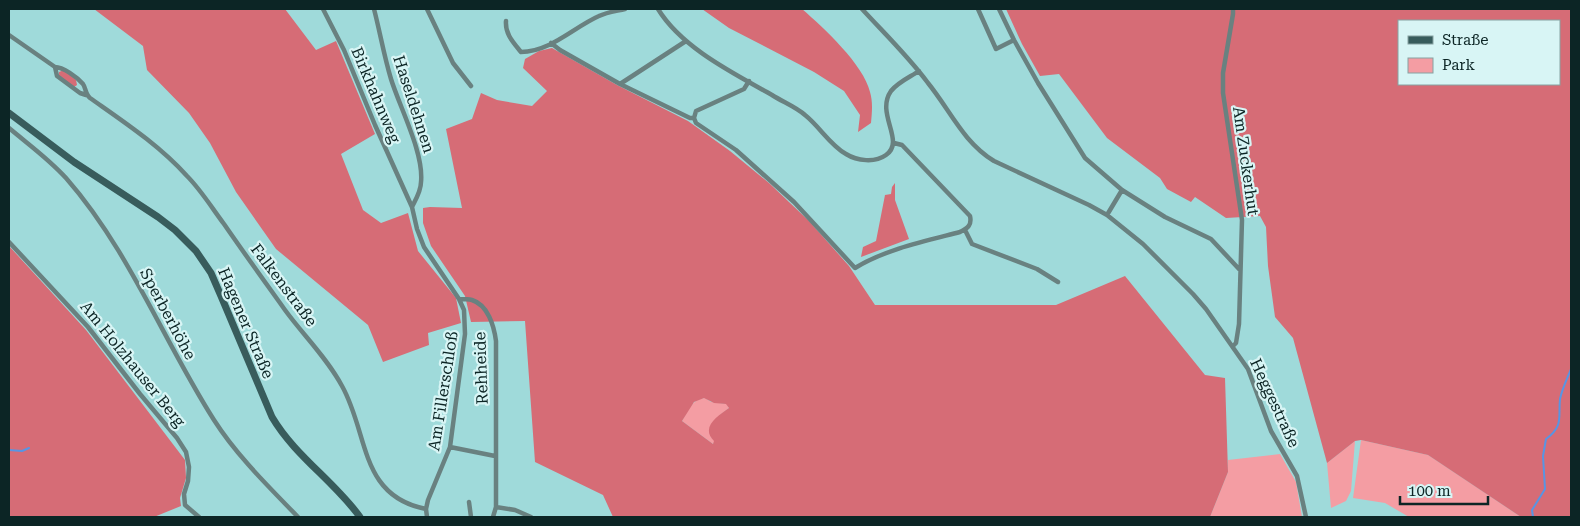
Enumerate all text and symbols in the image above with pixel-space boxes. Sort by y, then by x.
legend [1398,20,1560,85]
text: Straße [1442,31,1489,49]
street label: Birkhahnweg [347,44,405,147]
street label: Haseldehnen [389,53,439,155]
text: Park [1442,56,1476,74]
street label: Am Zuckerhut [1229,105,1263,217]
street label: Falkenstraße [247,240,321,330]
street label: Sperberhöhe [136,265,200,363]
street label: Hagener Straße [214,265,278,382]
street label: Am Holzhauser Berg [76,297,190,431]
street label: Am Fillerschloß [424,330,462,452]
street label: Rehheide [470,331,492,405]
street label: Heggestraße [1246,355,1304,451]
scale bar [1400,474,1488,506]
text: 100 m [1408,482,1451,500]

